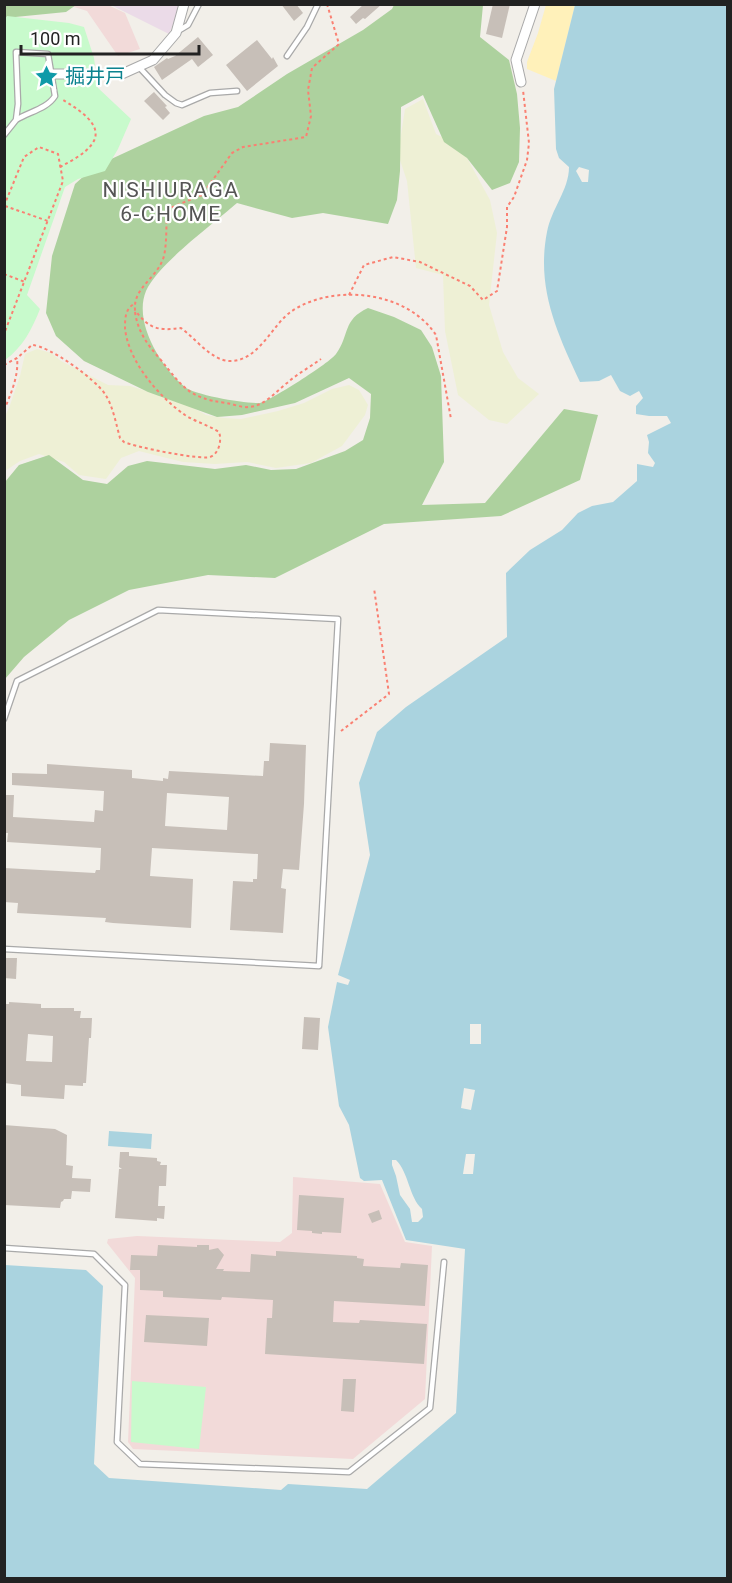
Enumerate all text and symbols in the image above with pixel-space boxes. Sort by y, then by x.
scale bar [21,18,200,56]
text: 100 m [30,28,81,49]
place icon: 掘井戸 [34,63,60,89]
place label: 掘井戸 [65,64,125,88]
district label: NISHIURAGA 6-CHOME [102,178,240,226]

